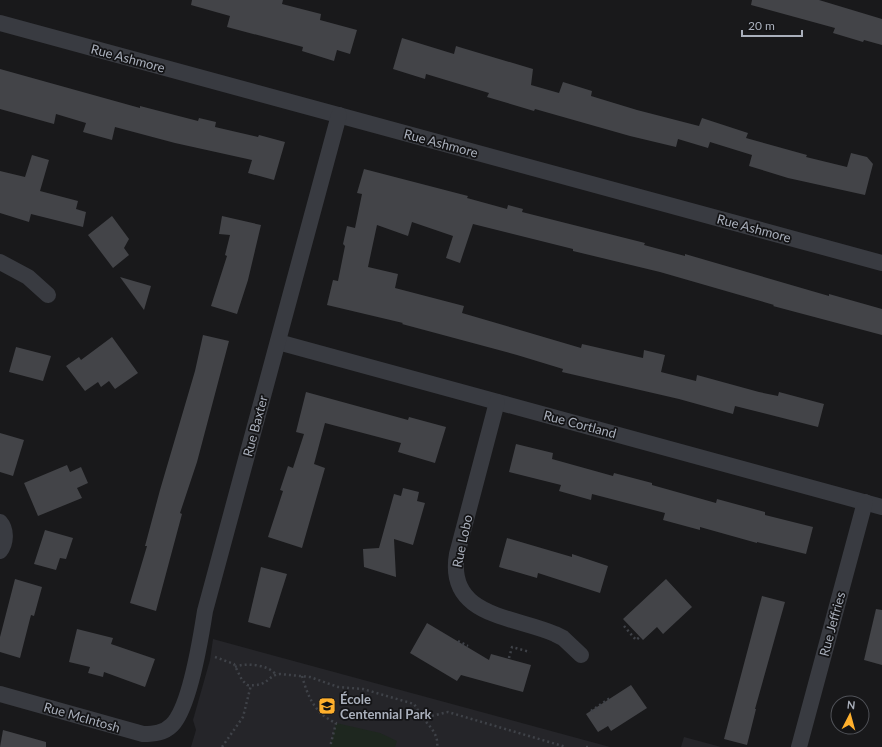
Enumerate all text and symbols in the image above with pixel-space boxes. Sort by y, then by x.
scale bar [742,12,802,38]
text: 20 m [748,18,775,33]
street label: Rue Ashmore [89,40,167,76]
street label: Rue Ashmore [402,125,480,161]
street label: Rue Ashmore [715,210,793,246]
street label: Rue Baxter [239,393,271,458]
street label: Rue Cortland [542,407,618,441]
street label: Rue Lobo [449,513,475,569]
street label: Rue Jeffries [816,590,848,658]
place label: École Centennial Park [340,691,432,722]
north arrow [830,695,870,735]
school or university icon: École Centennial Park [317,696,337,716]
street label: Rue McIntosh [42,698,122,736]
text: N [846,698,856,711]

